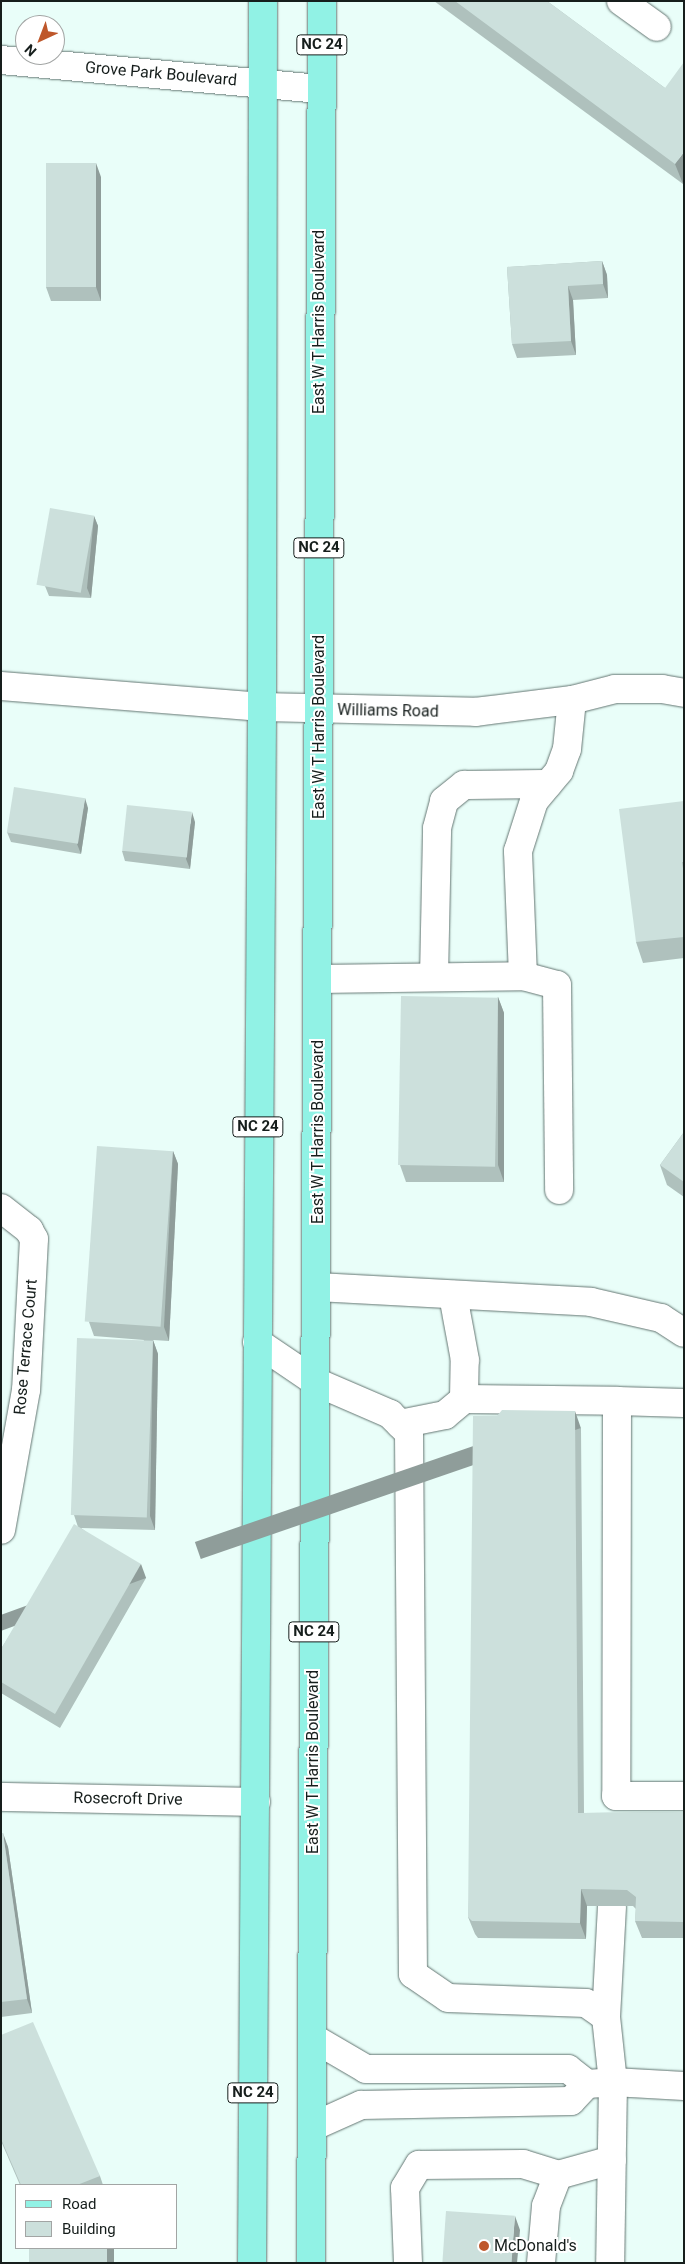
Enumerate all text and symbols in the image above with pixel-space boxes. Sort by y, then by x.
north arrow [15,15,65,65]
road number: NC 24 [296,32,348,58]
text: N [21,41,40,59]
street label: Grove Park Boulevard [84,58,238,90]
street label: East W T Harris Boulevard [309,230,329,414]
road number: NC 24 [293,536,345,560]
street label: East W T Harris Boulevard [309,635,329,819]
street label: Williams Road [337,701,439,721]
street label: East W T Harris Boulevard [308,1040,328,1224]
road number: NC 24 [232,1114,284,1140]
street label: Rose Terrace Court [10,1278,42,1416]
road number: NC 24 [288,1620,340,1644]
street label: East W T Harris Boulevard [303,1670,323,1854]
street label: Rosecroft Drive [73,1788,183,1810]
road number: NC 24 [227,2080,279,2106]
legend [15,2184,178,2249]
text: Road [62,2195,96,2213]
text: Building [62,2220,116,2238]
place label: McDonald's [494,2236,577,2256]
marker: McDonald's [478,2240,490,2252]

